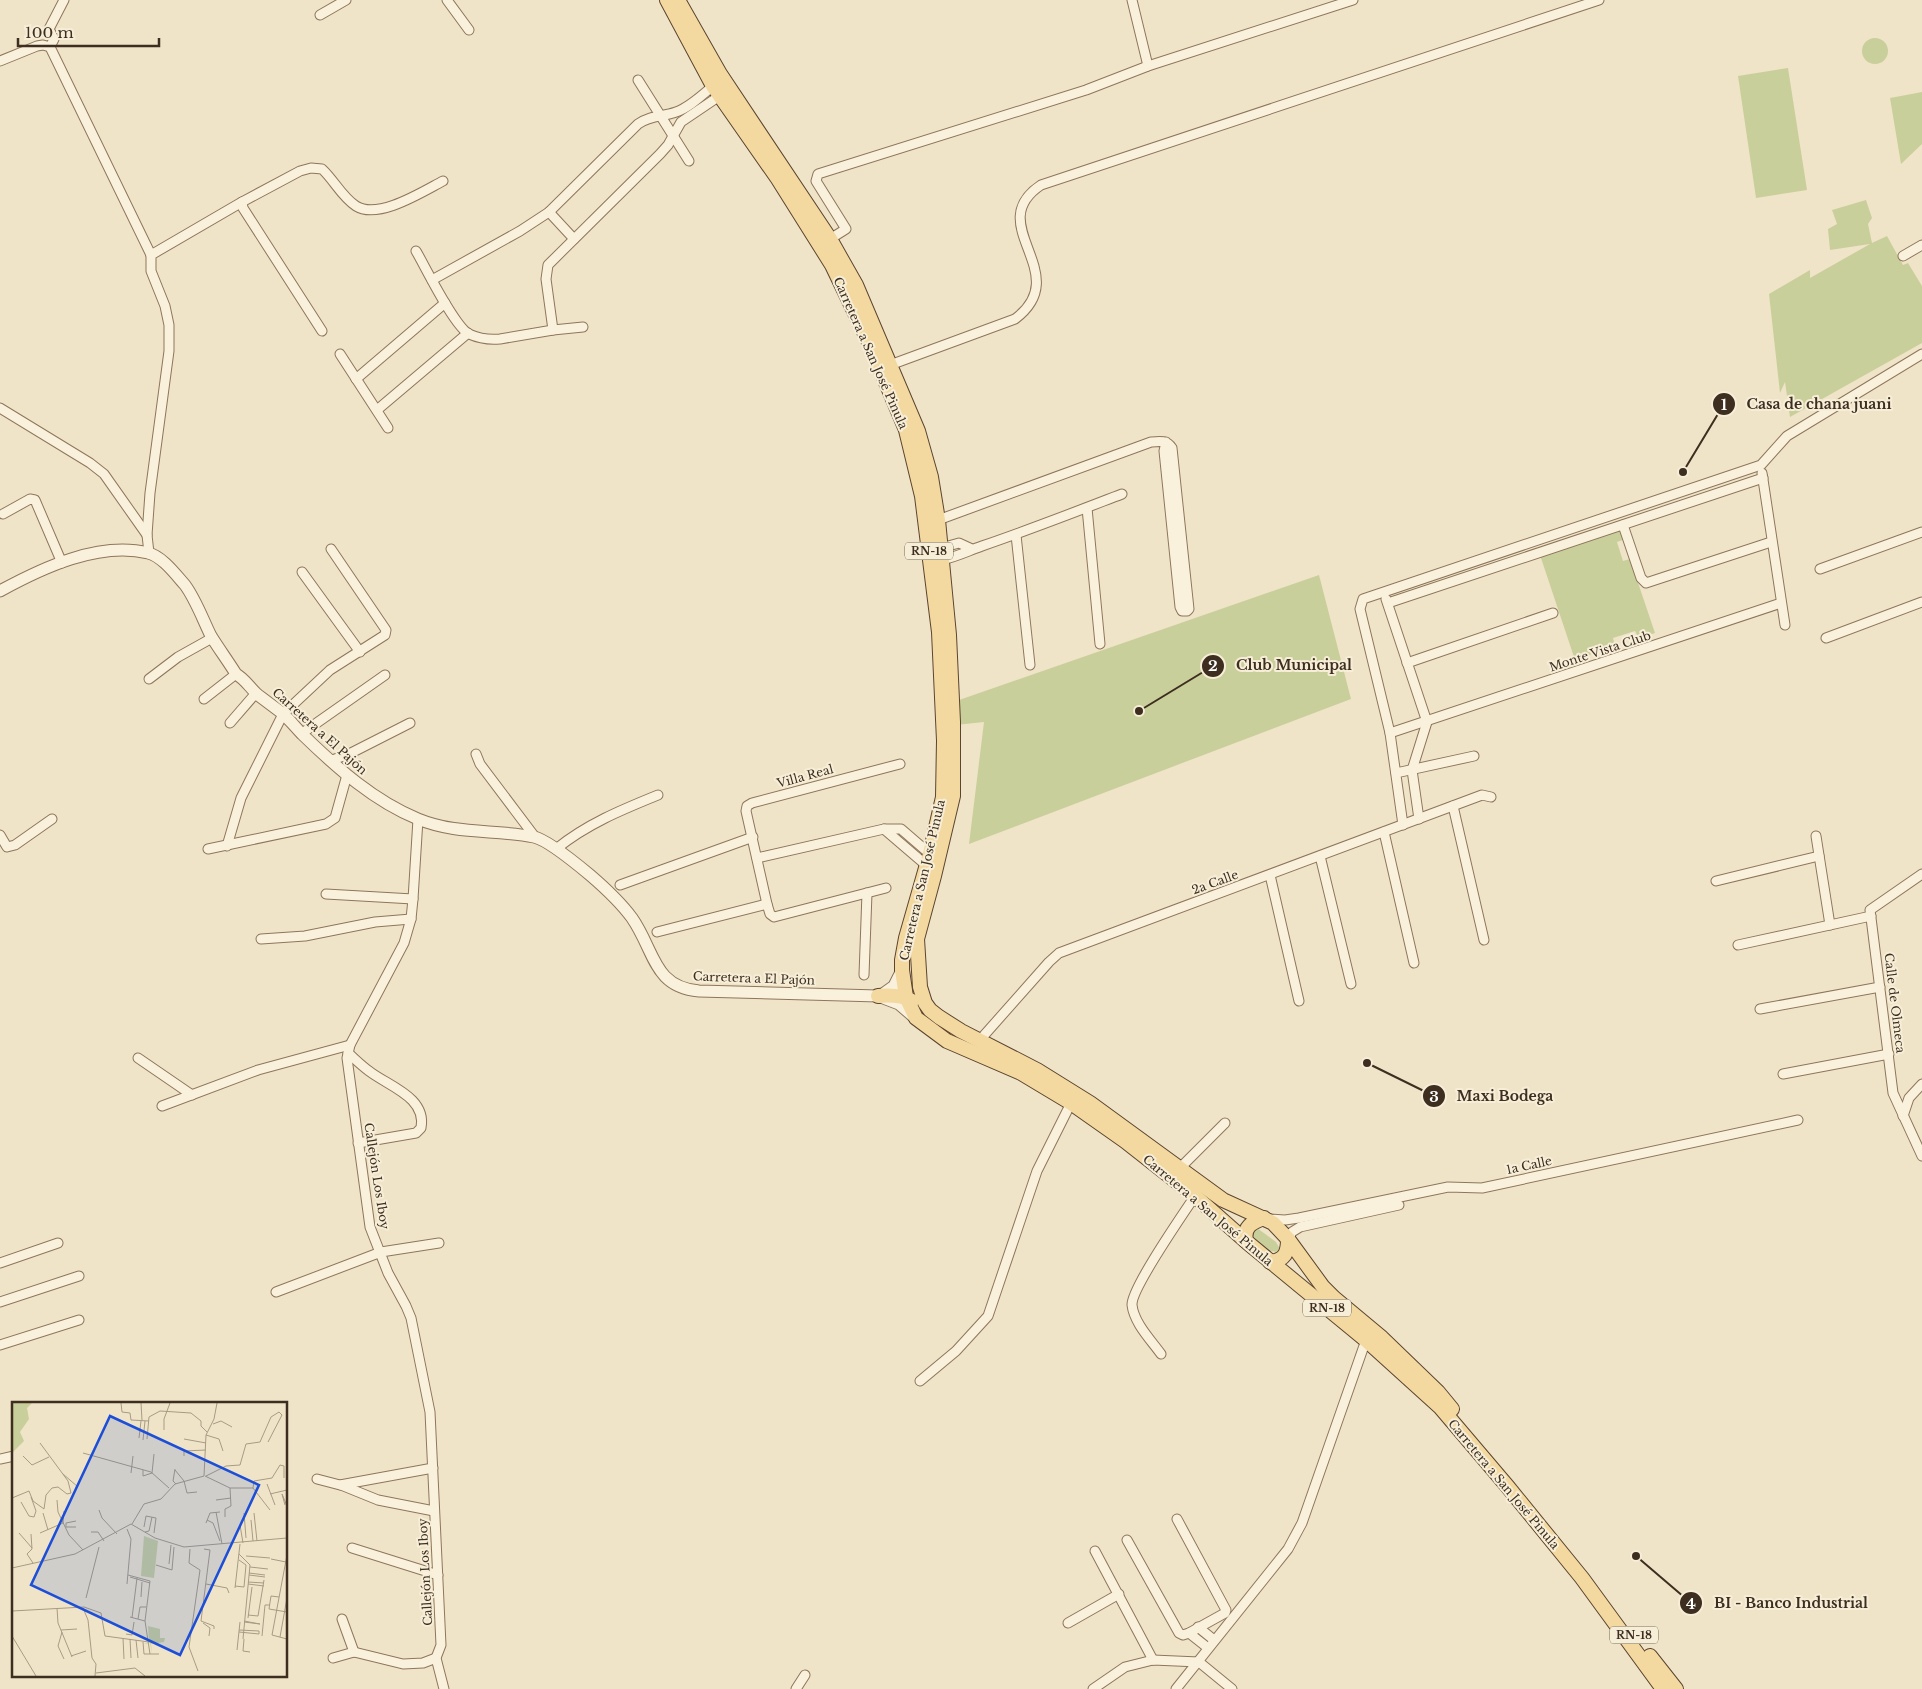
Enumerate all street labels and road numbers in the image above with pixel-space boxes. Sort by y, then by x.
street label: Carretera a San José Pinula [831,275,912,432]
road number: RN-18 [905,542,953,560]
street label: Monte Vista Club [1547,627,1653,675]
street label: Carretera a El Pajón [270,685,370,777]
street label: Villa Real [774,761,835,791]
street label: Carretera a San José Pinula [896,798,948,962]
street label: 2a Calle [1190,867,1240,897]
street label: Calle de Olmeca [1881,952,1909,1054]
street label: Carretera a El Pajón [693,968,815,988]
street label: Callejón Los Iboy [361,1122,393,1231]
street label: Carretera a San José Pinula [1140,1151,1276,1269]
street label: 1a Calle [1505,1153,1553,1177]
road number: RN-18 [1303,1300,1351,1316]
street label: Carretera a San José Pinula [1445,1416,1563,1552]
street label: Callejón Los Iboy [415,1517,435,1626]
road number: RN-18 [1610,1626,1658,1644]

